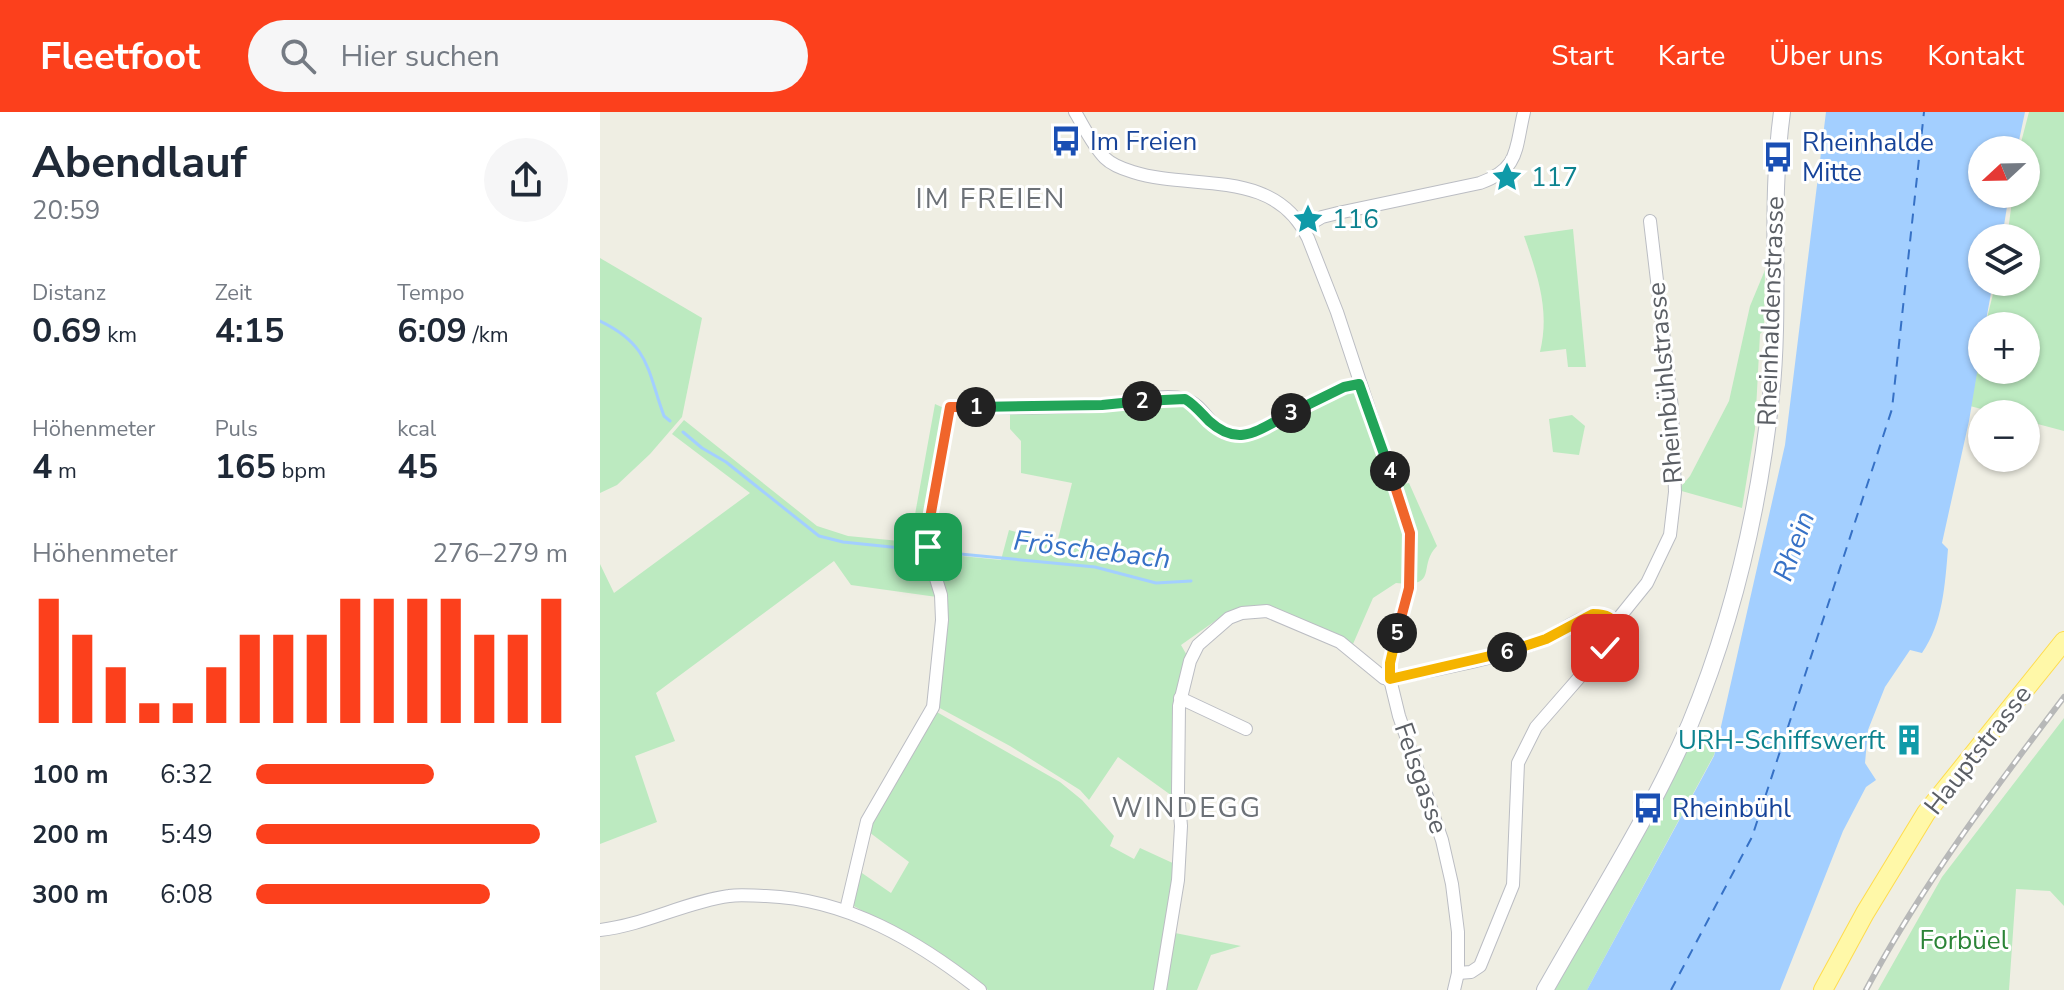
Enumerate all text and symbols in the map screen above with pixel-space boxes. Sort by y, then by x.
search box [248,20,808,92]
text: Fleetfoot [40,31,200,82]
icon: search [276,34,320,78]
text: Hier suchen [340,36,500,77]
text: Start [1551,37,1614,75]
text: Karte [1658,37,1725,75]
text: Über uns [1769,37,1883,75]
text: Kontakt [1927,37,2024,75]
bus stop icon: Im Freien [1049,124,1083,158]
place label: Im Freien [1090,124,1197,159]
place label: Rheinhalde Mitte [1802,125,1934,190]
text: Abendlauf [32,133,247,193]
north arrow [1968,136,2040,208]
map controls [1968,136,2040,472]
button: share [484,138,568,222]
bus stop icon: Rheinhalde Mitte [1761,140,1795,174]
place icon: 117 [1490,160,1524,194]
place label: 117 [1531,160,1578,195]
district label: IM FREIEN [916,180,1066,218]
text: 20:59 [32,193,100,228]
street label: Rheinhaldenstrasse [1749,195,1793,427]
place icon: 116 [1291,202,1325,236]
place label: 116 [1332,202,1379,237]
button: layers [1968,224,2040,296]
text: Distanz [32,278,106,308]
text: Zeit [215,278,252,308]
text: Tempo [397,278,465,308]
street label: Rheinbühlstrasse [1639,281,1691,485]
text: 0.69 [32,308,102,354]
text: 4:15 [215,308,284,354]
text: 6:09 [397,308,467,354]
button: + [1968,312,2040,384]
text: km [102,320,137,350]
text: /km [467,320,509,350]
pin: 2 [1122,381,1162,421]
text: 2 [1135,386,1149,416]
pin: 1 [956,387,996,427]
text: 1 [969,392,983,422]
pin: 3 [1271,393,1311,433]
text: 3 [1284,398,1298,428]
button: − [1968,400,2040,472]
text: Höhenmeter [32,414,155,444]
text: Puls [215,414,258,444]
text: kcal [397,414,436,444]
text: 4 [32,444,52,490]
text: 165 [215,444,276,490]
text: 45 [397,444,438,490]
pin: 4 [1370,451,1410,491]
text: m [52,456,77,486]
text: bpm [276,456,326,486]
text: 4 [1383,456,1397,486]
water label: Rhein [1764,506,1824,586]
pin [894,513,962,581]
water label: Fröschebach [1011,522,1173,578]
icon: arrive [906,525,950,569]
text: Höhenmeter [32,536,178,571]
text: 276–279 m [432,536,568,571]
pin: 5 [1377,613,1417,653]
pin [1571,614,1639,682]
text: 5 [1390,618,1404,648]
icon: check [1583,626,1627,670]
pin: 6 [1487,632,1527,672]
text: 6 [1500,637,1514,667]
street label: Hauptstrasse [1916,678,2040,822]
street label: Felsgasse [1386,718,1456,838]
place label: URH-Schiffswerft [1678,723,1886,758]
building icon: URH-Schiffswerft [1892,723,1926,757]
text: 100 m [32,757,109,792]
text: 6:32 [160,757,213,792]
district label: WINDEGG [1112,789,1262,827]
bus stop icon: Rheinbühl [1631,791,1665,825]
place label: Rheinbühl [1672,791,1791,826]
text: 200 m [32,817,109,852]
text: 5:49 [160,817,213,852]
text: 300 m [32,877,109,912]
text: 6:08 [160,877,213,912]
park label: Forbüel [1920,923,2009,958]

